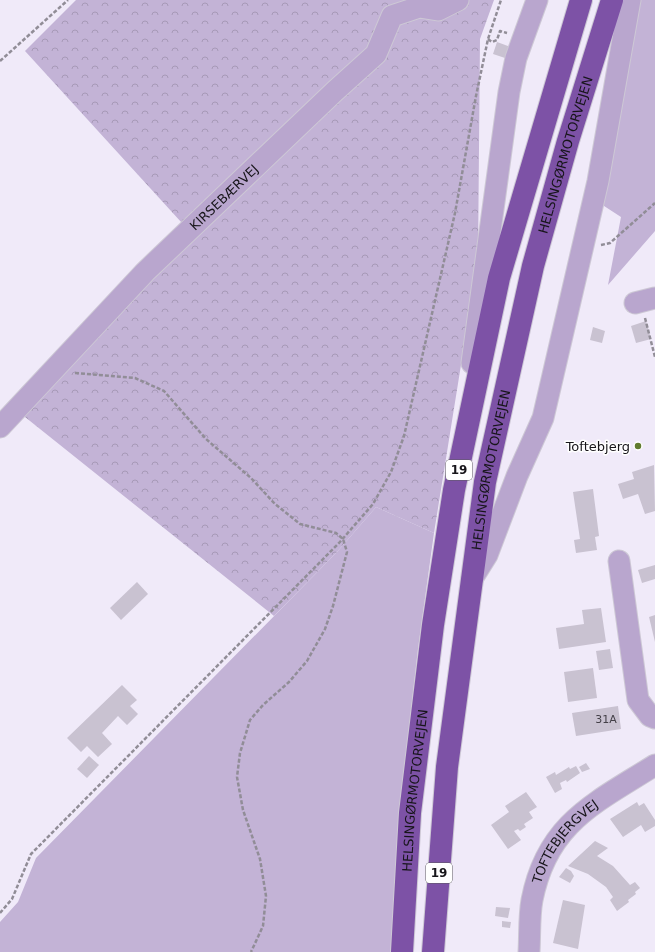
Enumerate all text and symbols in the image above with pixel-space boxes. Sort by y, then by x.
street label: HELSINGØRMOTORVEJEN [535,74,596,235]
street label: KIRSEBÆRVEJ [187,161,261,233]
street label: HELSINGØRMOTORVEJEN [469,388,513,551]
place label: Toftebjerg [565,439,630,454]
marker: Toftebjerg [633,441,643,451]
road number: 19 [446,460,472,480]
street label: HELSINGØRMOTORVEJEN [400,708,431,872]
house number: 31A [595,713,617,726]
street label: TOFTEBJERGVEJ [529,797,601,886]
road number: 19 [426,863,452,883]

